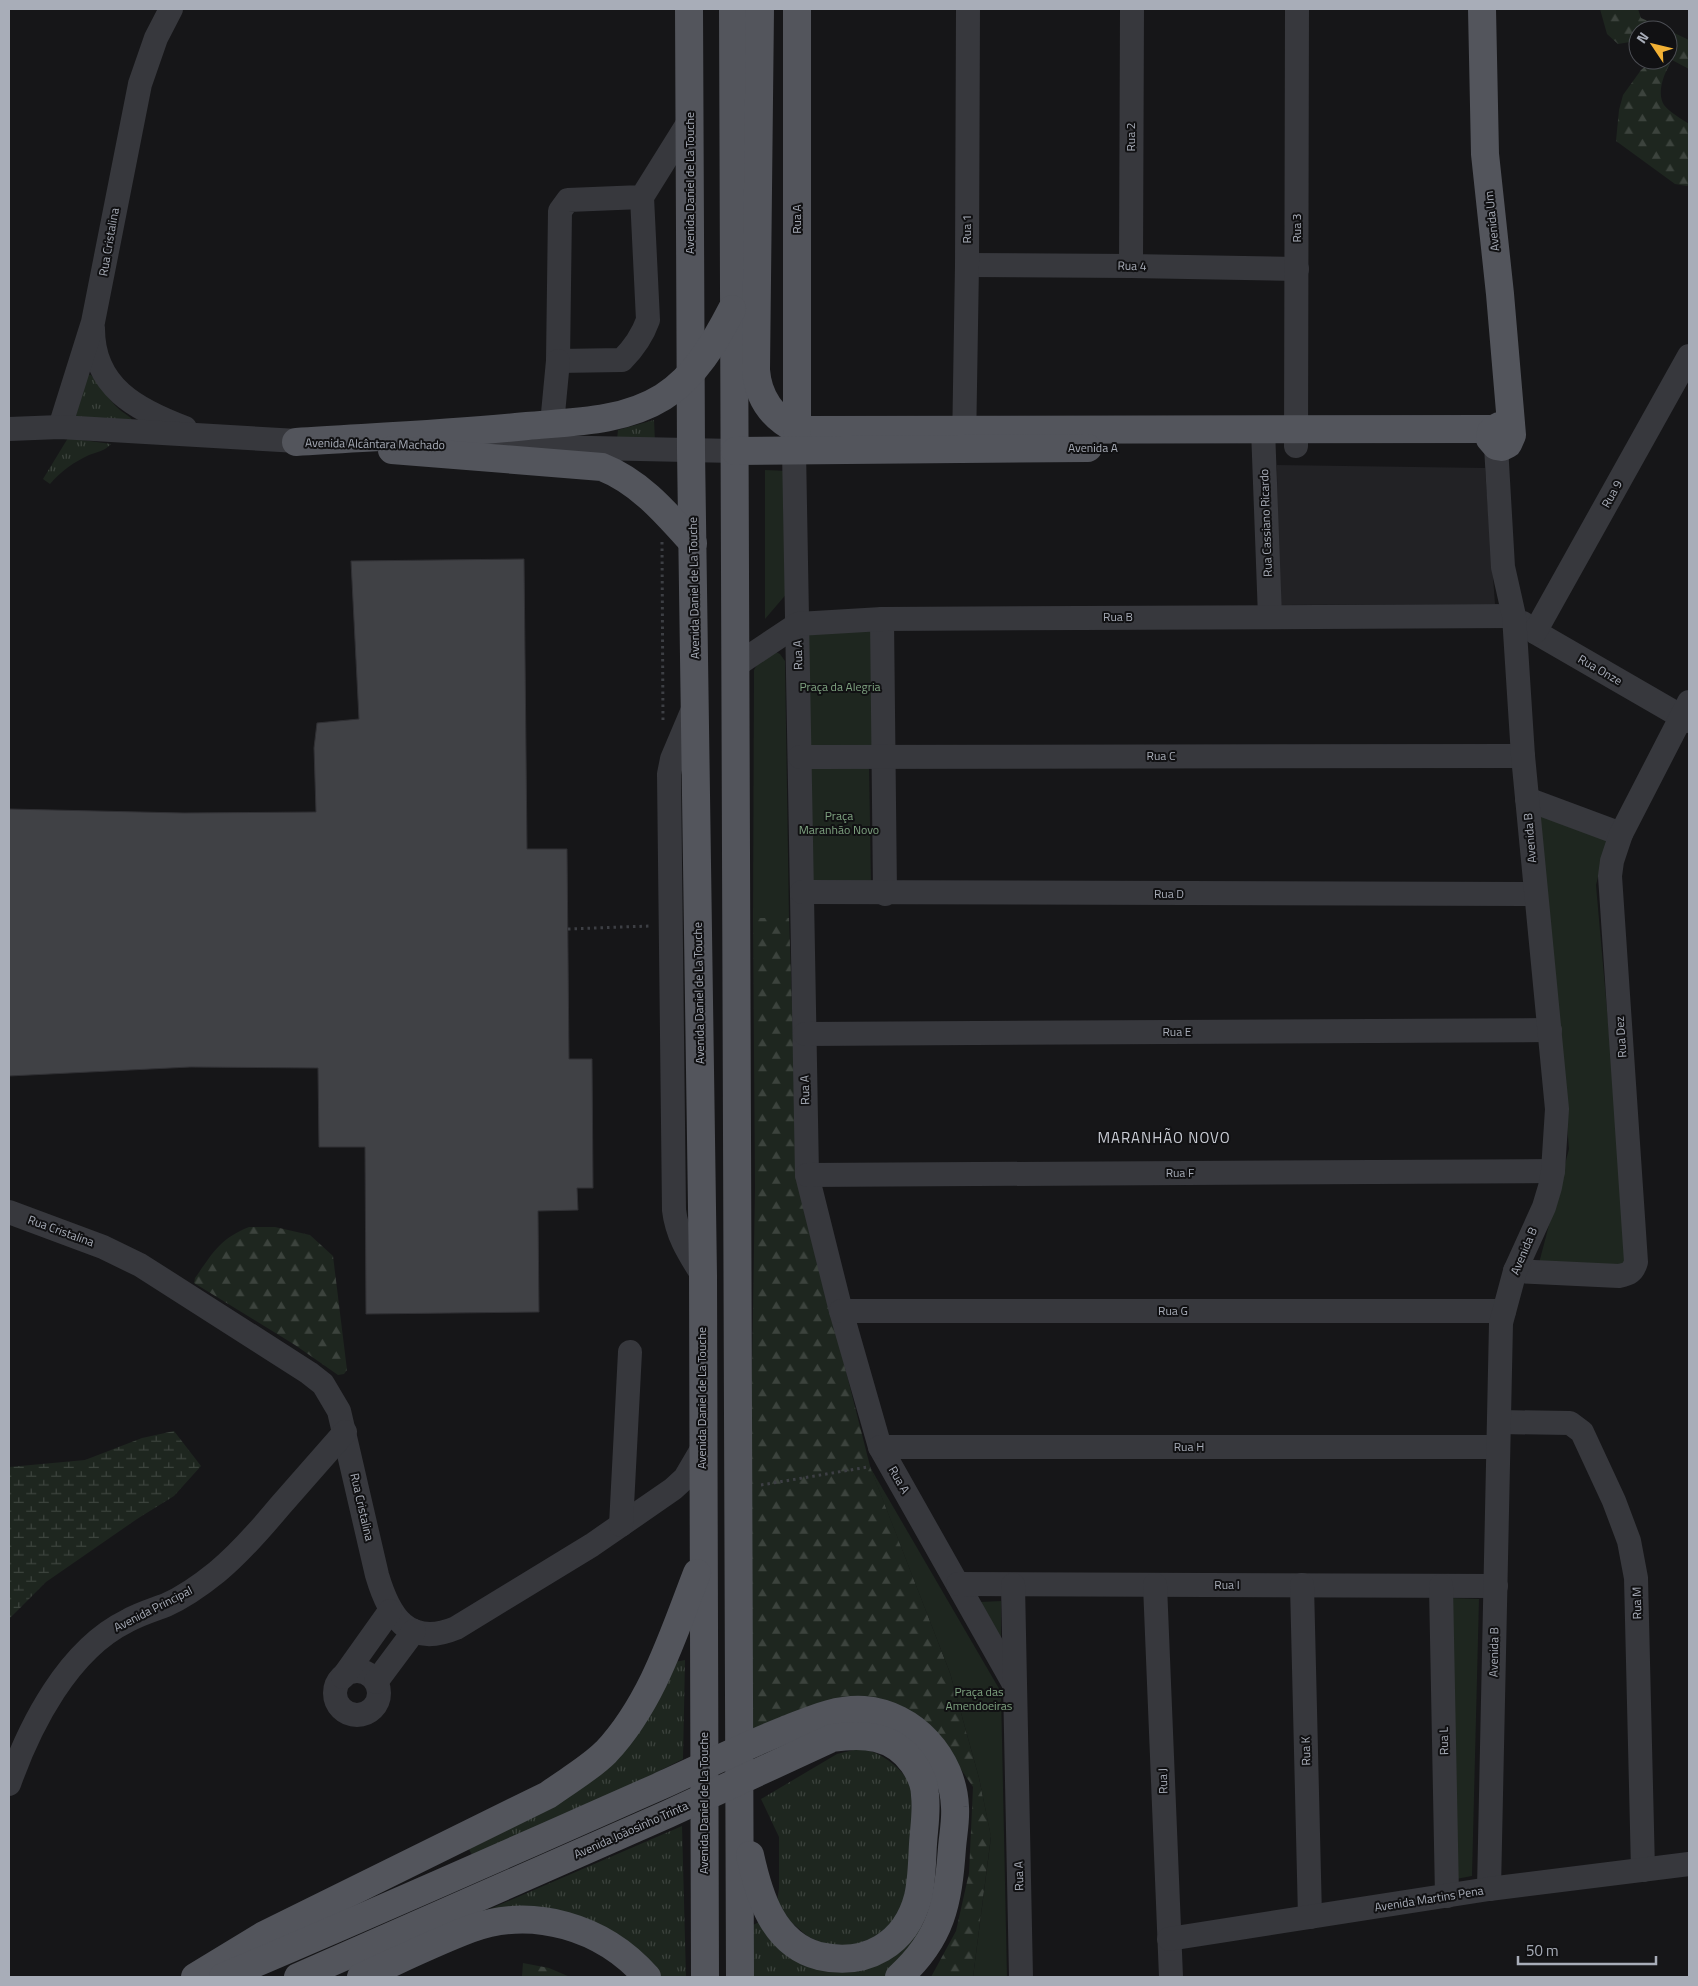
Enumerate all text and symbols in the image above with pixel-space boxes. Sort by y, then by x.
north arrow [1628,20,1678,70]
text: N [1631,27,1653,47]
street label: Avenida Daniel de La Touche [680,112,699,254]
street label: Rua 2 [1121,122,1140,152]
street label: Avenida Um [1479,190,1504,252]
street label: Rua A [787,204,806,234]
street label: Rua Cristalina [93,206,124,278]
street label: Rua 3 [1287,213,1306,243]
street label: Rua 1 [957,214,976,244]
street label: Rua 4 [1117,256,1147,275]
street label: Avenida Alcântara Machado [305,433,445,454]
street label: Avenida A [1068,438,1118,457]
street label: Rua Cassiano Ricardo [1254,469,1277,577]
street label: Rua 9 [1596,476,1627,511]
street label: Avenida Daniel de La Touche [683,517,704,659]
street label: Rua B [1103,607,1133,626]
street label: Rua A [788,640,807,670]
street label: Rua Onze [1575,649,1626,690]
park label: Praça da Alegria [799,677,881,696]
street label: Rua C [1147,746,1176,765]
park label: Praça Maranhão Novo [799,806,879,839]
street label: Avenida B [1518,812,1541,864]
street label: Rua D [1154,884,1184,903]
street label: Avenida Daniel de La Touche [688,922,709,1064]
street label: Rua Dez [1610,1016,1631,1058]
street label: Rua E [1162,1022,1192,1041]
street label: Rua A [795,1075,814,1105]
district label: MARANHÃO NOVO [1097,1126,1231,1149]
street label: Rua F [1166,1163,1194,1182]
street label: Rua Cristalina [25,1210,97,1251]
street label: Avenida B [1505,1224,1542,1278]
street label: Rua G [1158,1301,1188,1320]
street label: Avenida Daniel de La Touche [692,1327,711,1469]
street label: Rua H [1174,1437,1204,1456]
street label: Rua A [884,1462,915,1497]
street label: Rua Cristalina [345,1471,380,1543]
street label: Rua I [1214,1575,1240,1594]
street label: Avenida Principal [110,1581,195,1637]
street label: Rua M [1627,1587,1646,1619]
street label: Avenida B [1484,1627,1503,1677]
park label: Praça das Amendoeiras [946,1682,1013,1715]
street label: Rua L [1434,1727,1453,1755]
street label: Avenida Daniel de La Touche [694,1732,713,1874]
street label: Rua K [1296,1736,1315,1766]
street label: Rua J [1153,1768,1172,1794]
street label: Avenida Joãosinho Trinta [570,1796,691,1863]
street label: Rua A [1009,1861,1028,1891]
street label: Avenida Martins Pena [1373,1881,1485,1916]
scale bar [1518,1934,1656,1966]
text: 50 m [1526,1939,1559,1962]

